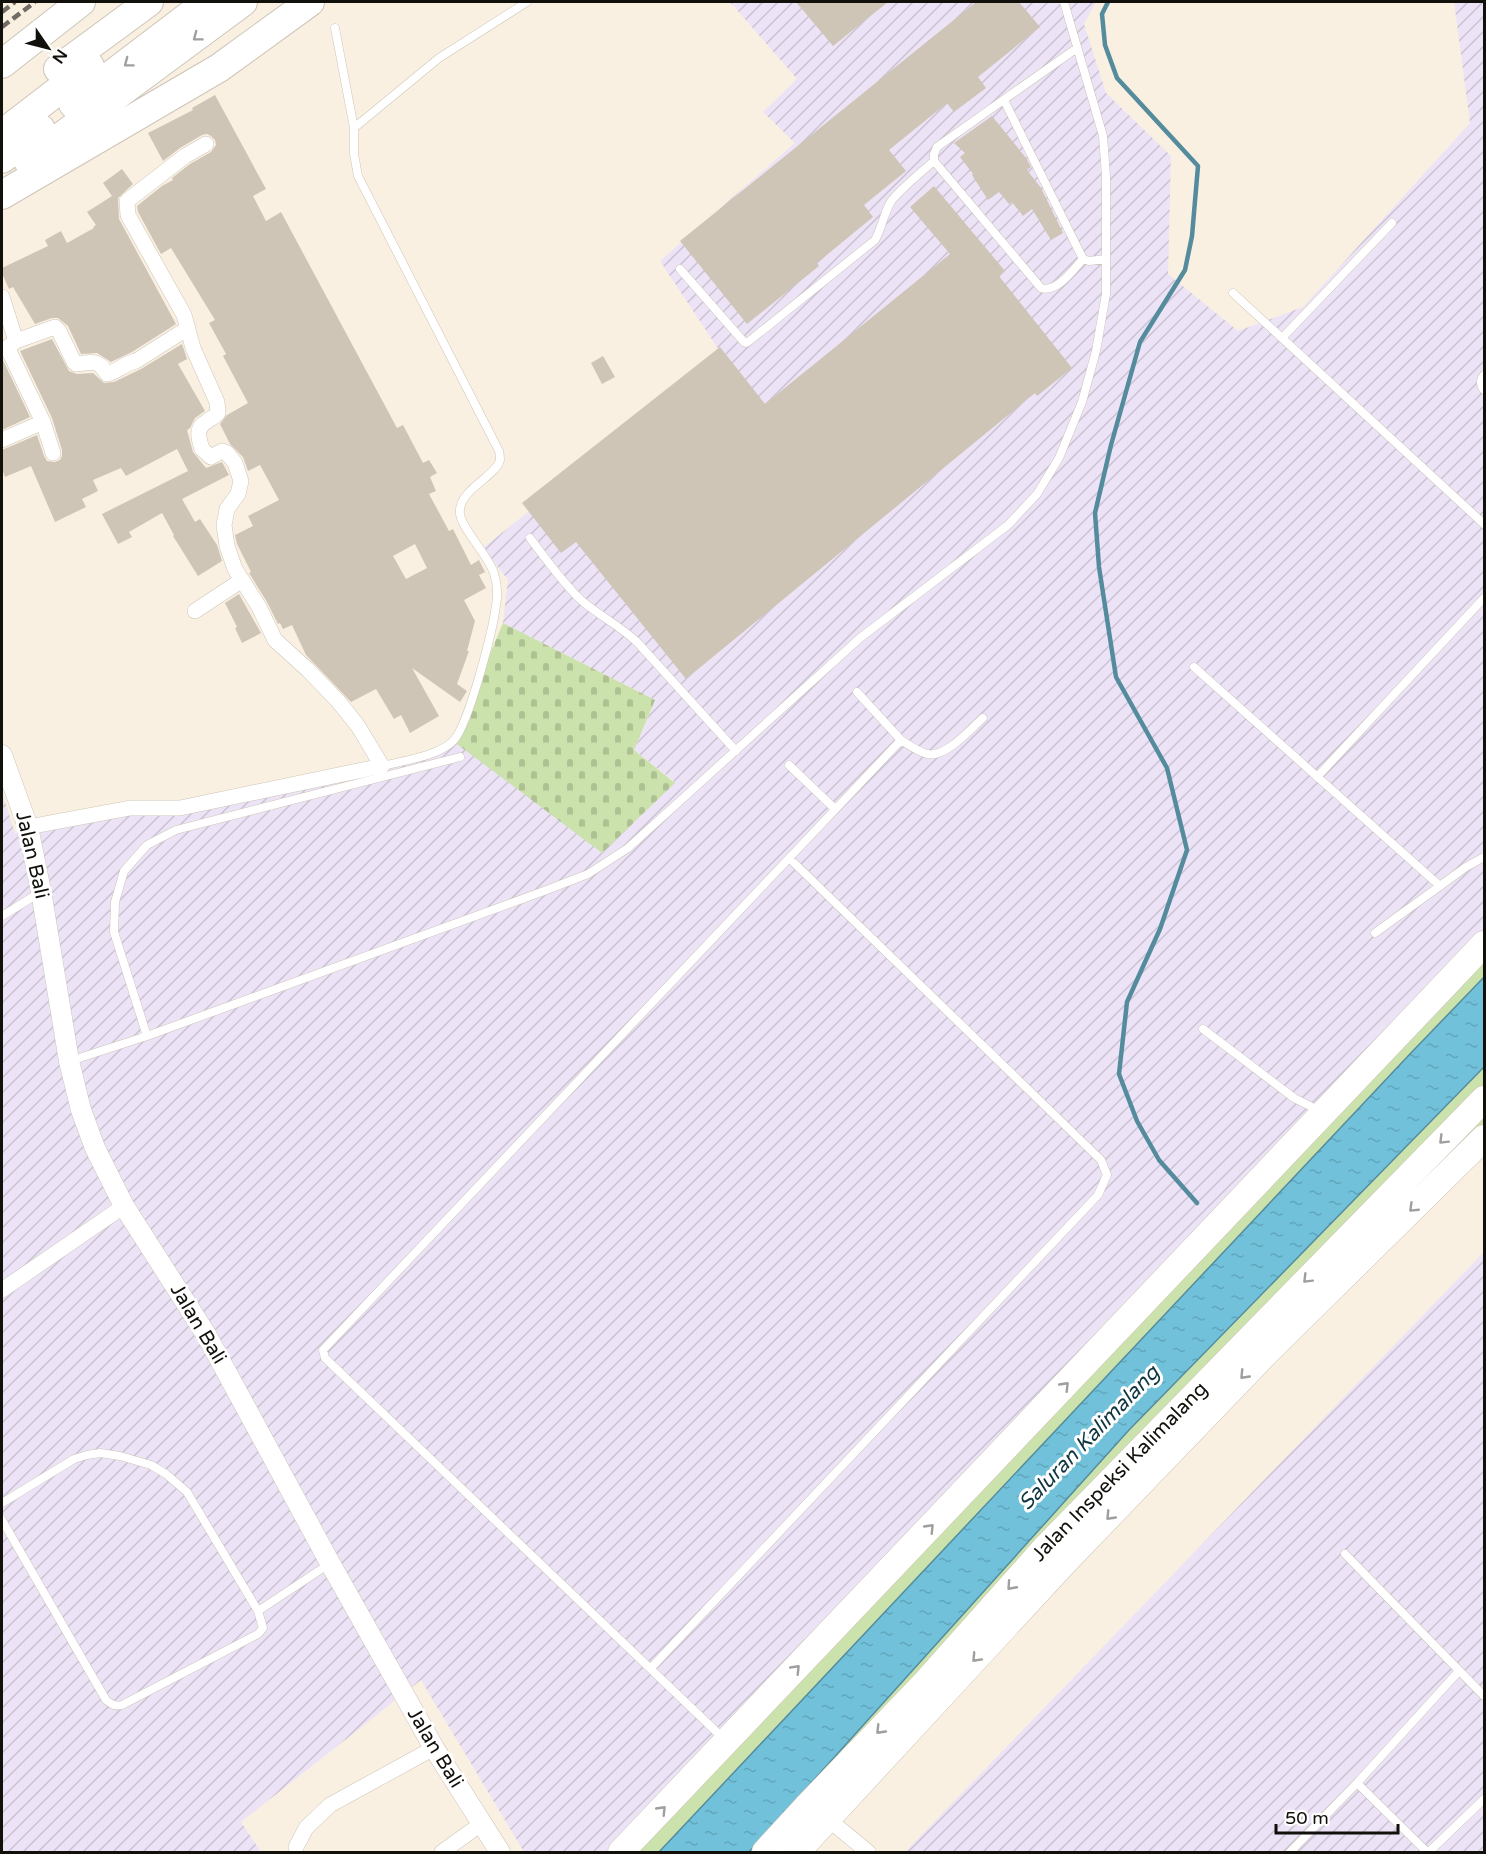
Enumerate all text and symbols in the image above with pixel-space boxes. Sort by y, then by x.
north arrow [18,18,78,78]
one-way arrow [193,30,204,41]
text: N [48,45,71,67]
one-way arrow [123,55,134,66]
street label: Jalan Bali [10,809,54,901]
one-way arrow [1440,1133,1451,1144]
one-way arrow [1409,1201,1420,1212]
one-way arrow [1303,1272,1314,1283]
street label: Jalan Bali [165,1280,231,1368]
water label: Saluran Kalimalang [1014,1359,1166,1516]
one-way arrow [1241,1368,1252,1379]
street label: Jalan Inspeksi Kalimalang [1027,1377,1213,1567]
one-way arrow [1058,1383,1069,1393]
one-way arrow [1106,1508,1117,1519]
one-way arrow [923,1524,934,1535]
one-way arrow [1007,1579,1018,1590]
one-way arrow [972,1651,983,1661]
one-way arrow [789,1665,800,1676]
street label: Jalan Bali [402,1704,468,1792]
one-way arrow [876,1724,887,1734]
scale bar [1276,1797,1398,1835]
one-way arrow [654,1807,665,1818]
text: 50 m [1285,1807,1329,1829]

